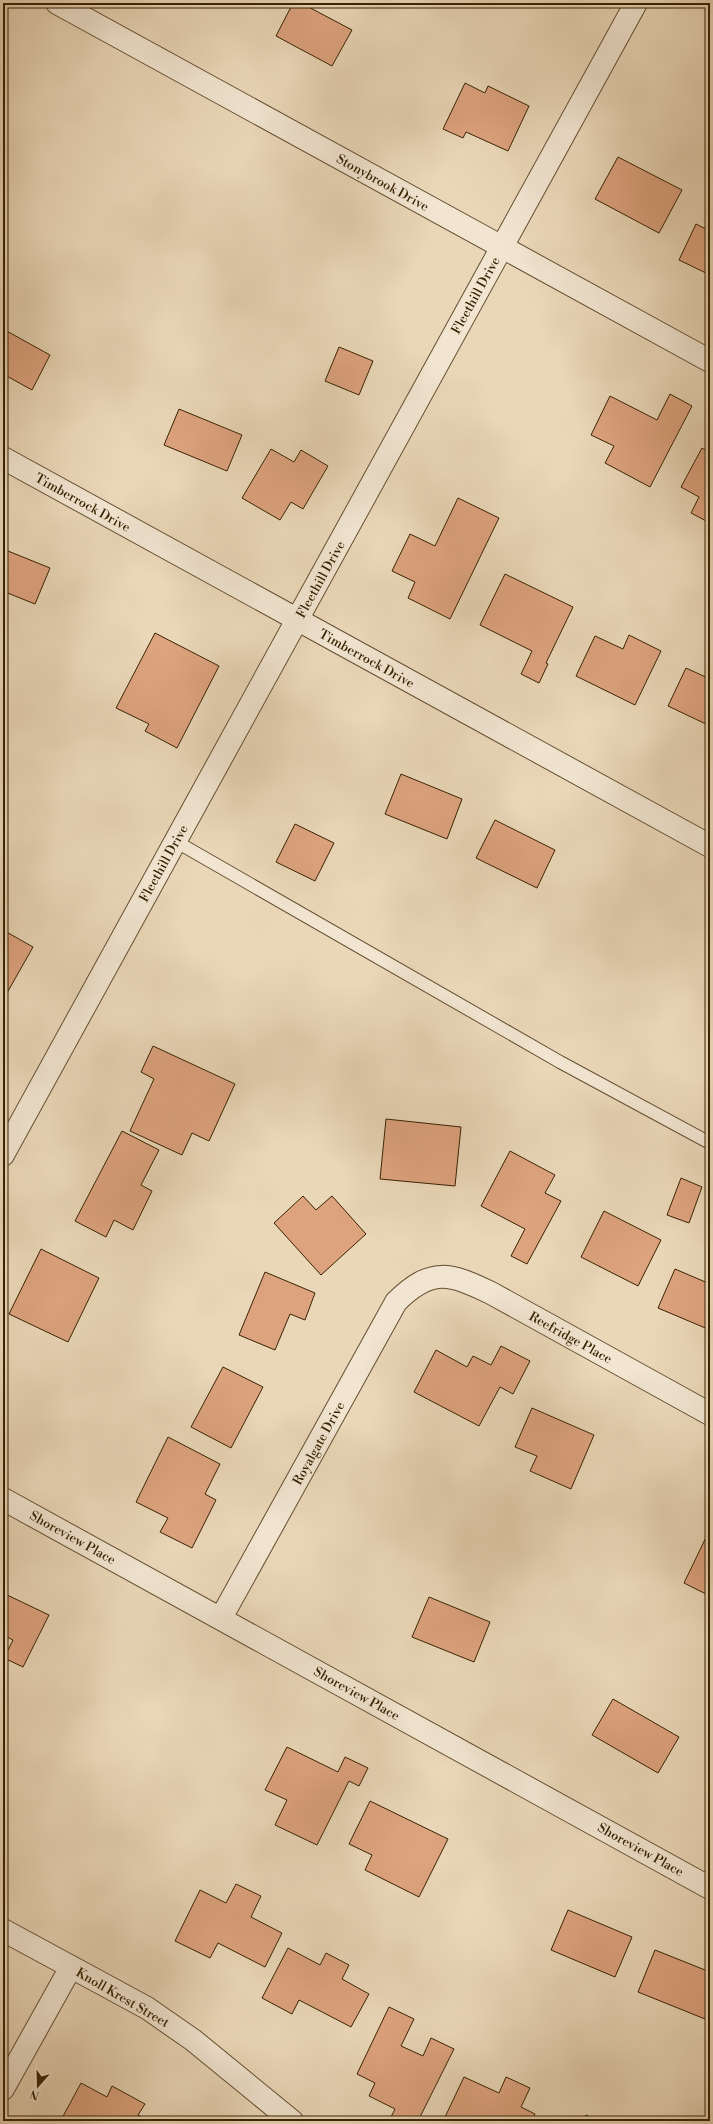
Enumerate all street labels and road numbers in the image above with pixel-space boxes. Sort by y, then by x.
street label: Stonybrook Drive [333,151,432,215]
street label: Fleethill Drive [448,254,504,337]
street label: Timberrock Drive [32,470,133,536]
street label: Fleethill Drive [293,538,349,621]
street label: Timberrock Drive [316,626,417,692]
street label: Fleethill Drive [136,822,192,905]
street label: Reefridge Place [526,1308,615,1368]
street label: Royalgate Drive [289,1399,349,1488]
street label: Shoreview Place [27,1508,119,1568]
street label: Shoreview Place [311,1664,403,1724]
street label: Shoreview Place [595,1820,687,1880]
street label: Knoll Krest Street [73,1965,172,2031]

